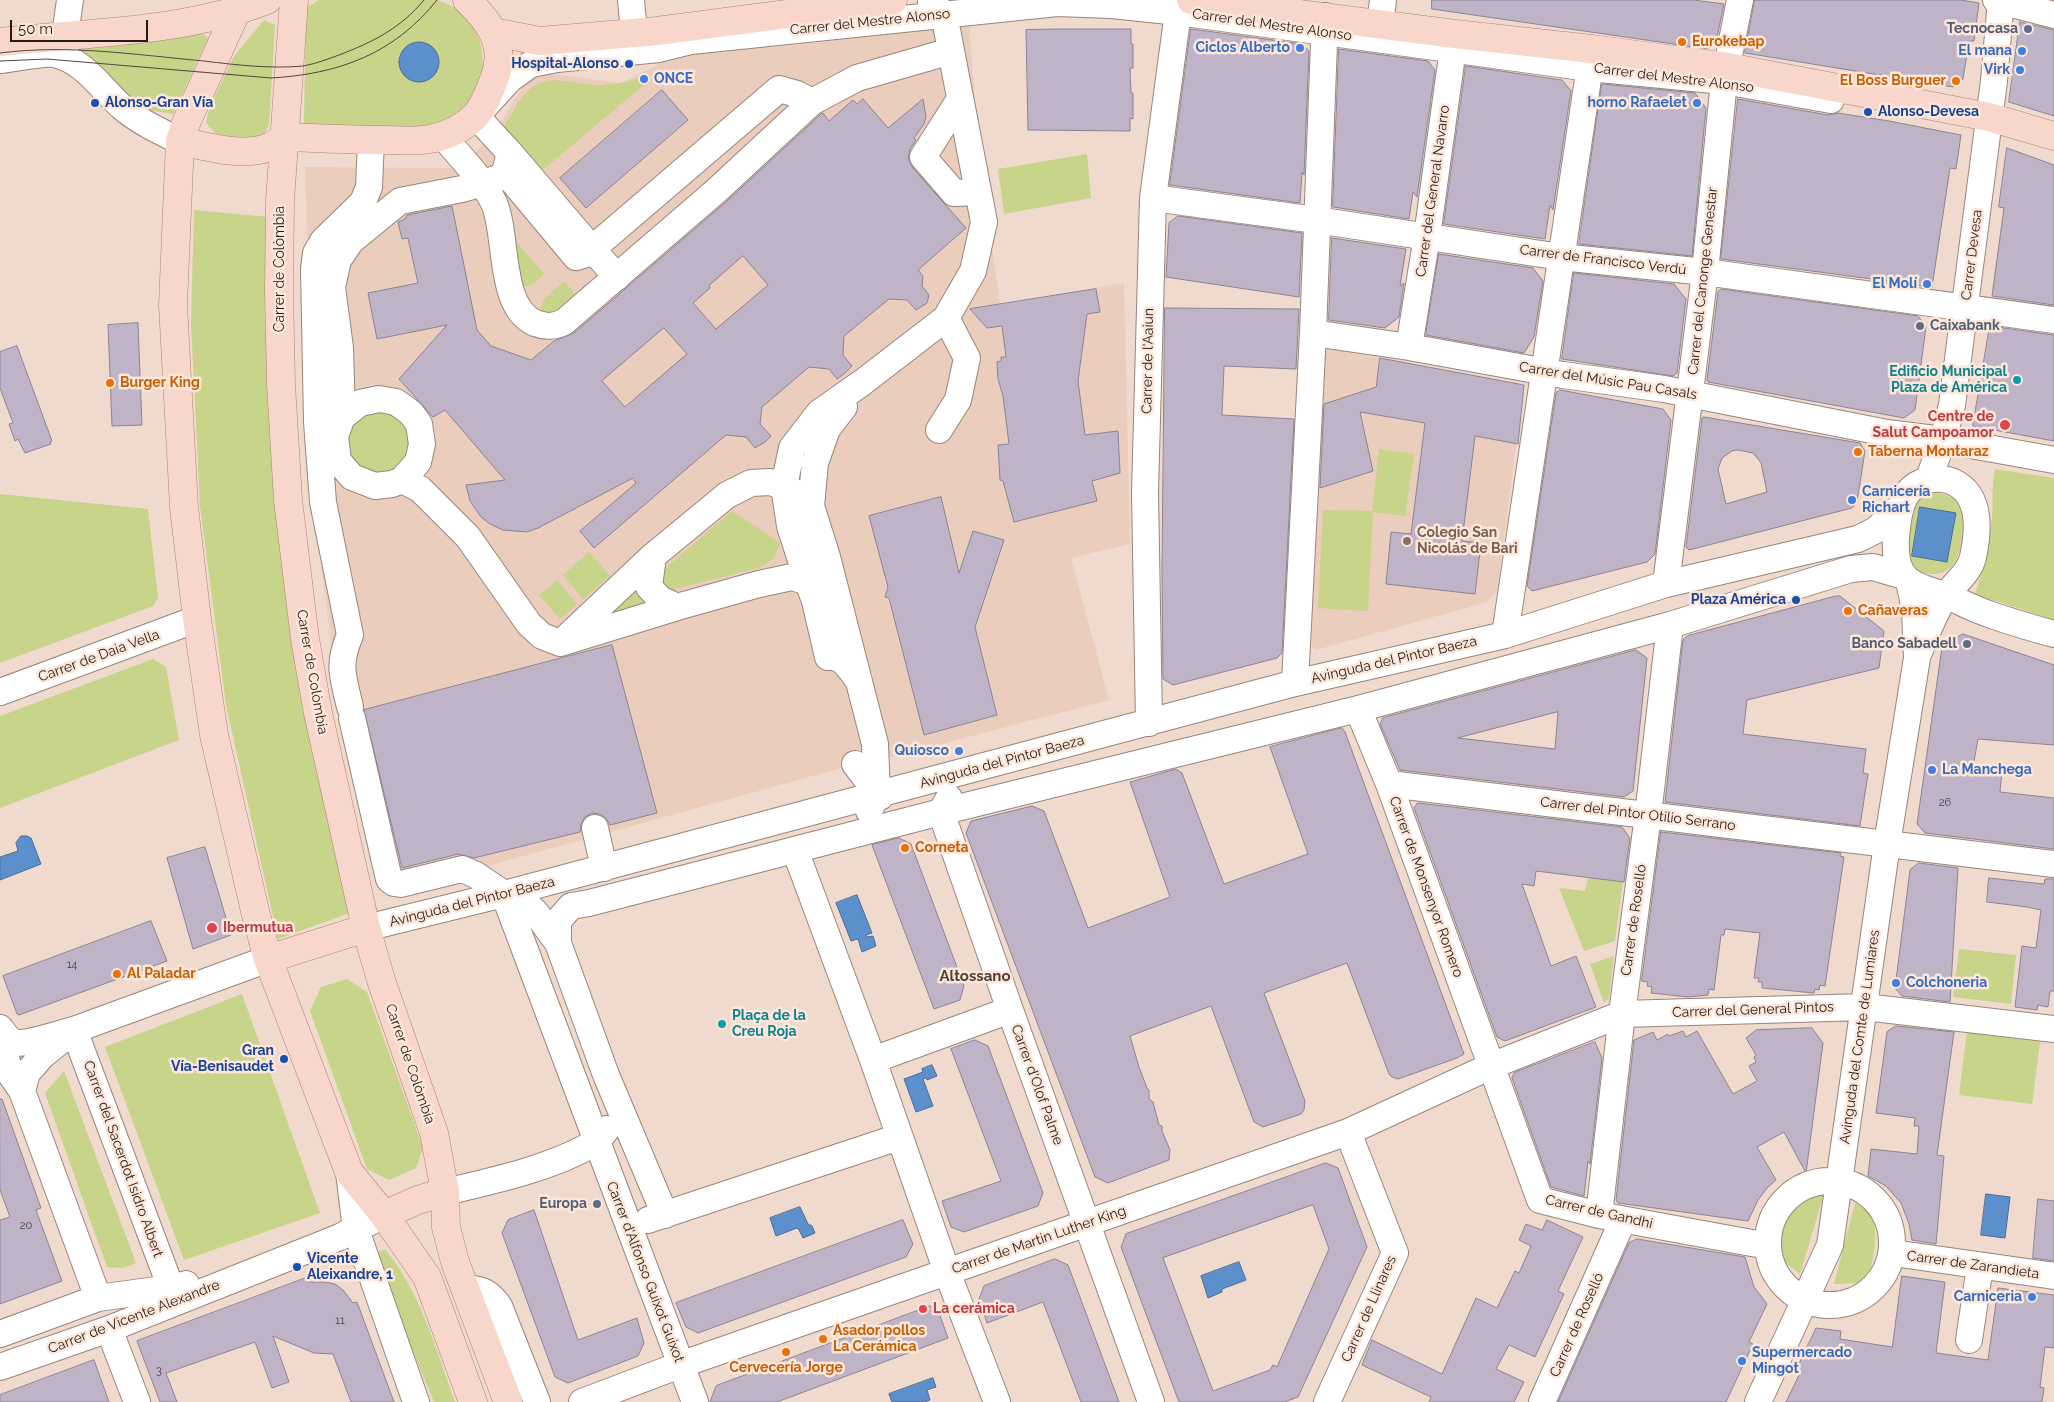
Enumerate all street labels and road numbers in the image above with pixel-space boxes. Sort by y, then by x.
street label: Carrer del Mestre Alonso [789,5,951,39]
street label: Carrer del Mestre Alonso [1191,5,1353,45]
street label: Carrer del Mestre Alonso [1593,60,1755,96]
street label: Carrer del General Navarro [1413,104,1453,278]
street label: Carrer del Canonge Genestar [1685,186,1721,376]
street label: Carrer de Colòmbia [272,206,288,332]
street label: Carrer Devesa [1958,209,1986,301]
street label: Carrer de Francisco Verdú [1519,241,1687,279]
street label: Carrer de l'Aaiun [1139,308,1157,414]
street label: Carrer del Músic Pau Casals [1518,359,1698,403]
street label: Carrer de Colòmbia [293,608,331,736]
street label: Carrer de Daia Vella [36,626,162,686]
street label: Avinguda del Pintor Baeza [1309,633,1479,687]
street label: Avinguda del Pintor Baeza [918,732,1086,792]
street label: Carrer de Monsenyor Romero [1385,794,1467,980]
street label: Carrer del Pintor Otilio Serrano [1539,794,1737,834]
street label: Carrer de Roselló [1618,863,1650,977]
street label: Avinguda del Pintor Baeza [388,873,556,931]
street label: Avinguda del Comte de Lumiares [1837,929,1883,1145]
street label: Carrer del General Pintos [1672,999,1834,1021]
street label: Carrer de Colòmbia [381,1002,439,1126]
street label: Carrer d'Olof Palme [1007,1023,1067,1147]
street label: Carrer del Sacerdot Isidro Albert [80,1058,166,1260]
street label: Carrer d'Alfonso Guixot Guixot [603,1179,687,1365]
street label: Carrer de Gandhi [1544,1191,1654,1233]
street label: Carrer de Martin Luther King [950,1202,1128,1278]
street label: Carrer de Zarandieta [1906,1247,2040,1283]
street label: Carrer de Llinares [1338,1253,1400,1365]
street label: Carrer de Roselló [1547,1270,1607,1380]
street label: Carrer de Vicente Alexandre [46,1276,222,1358]

